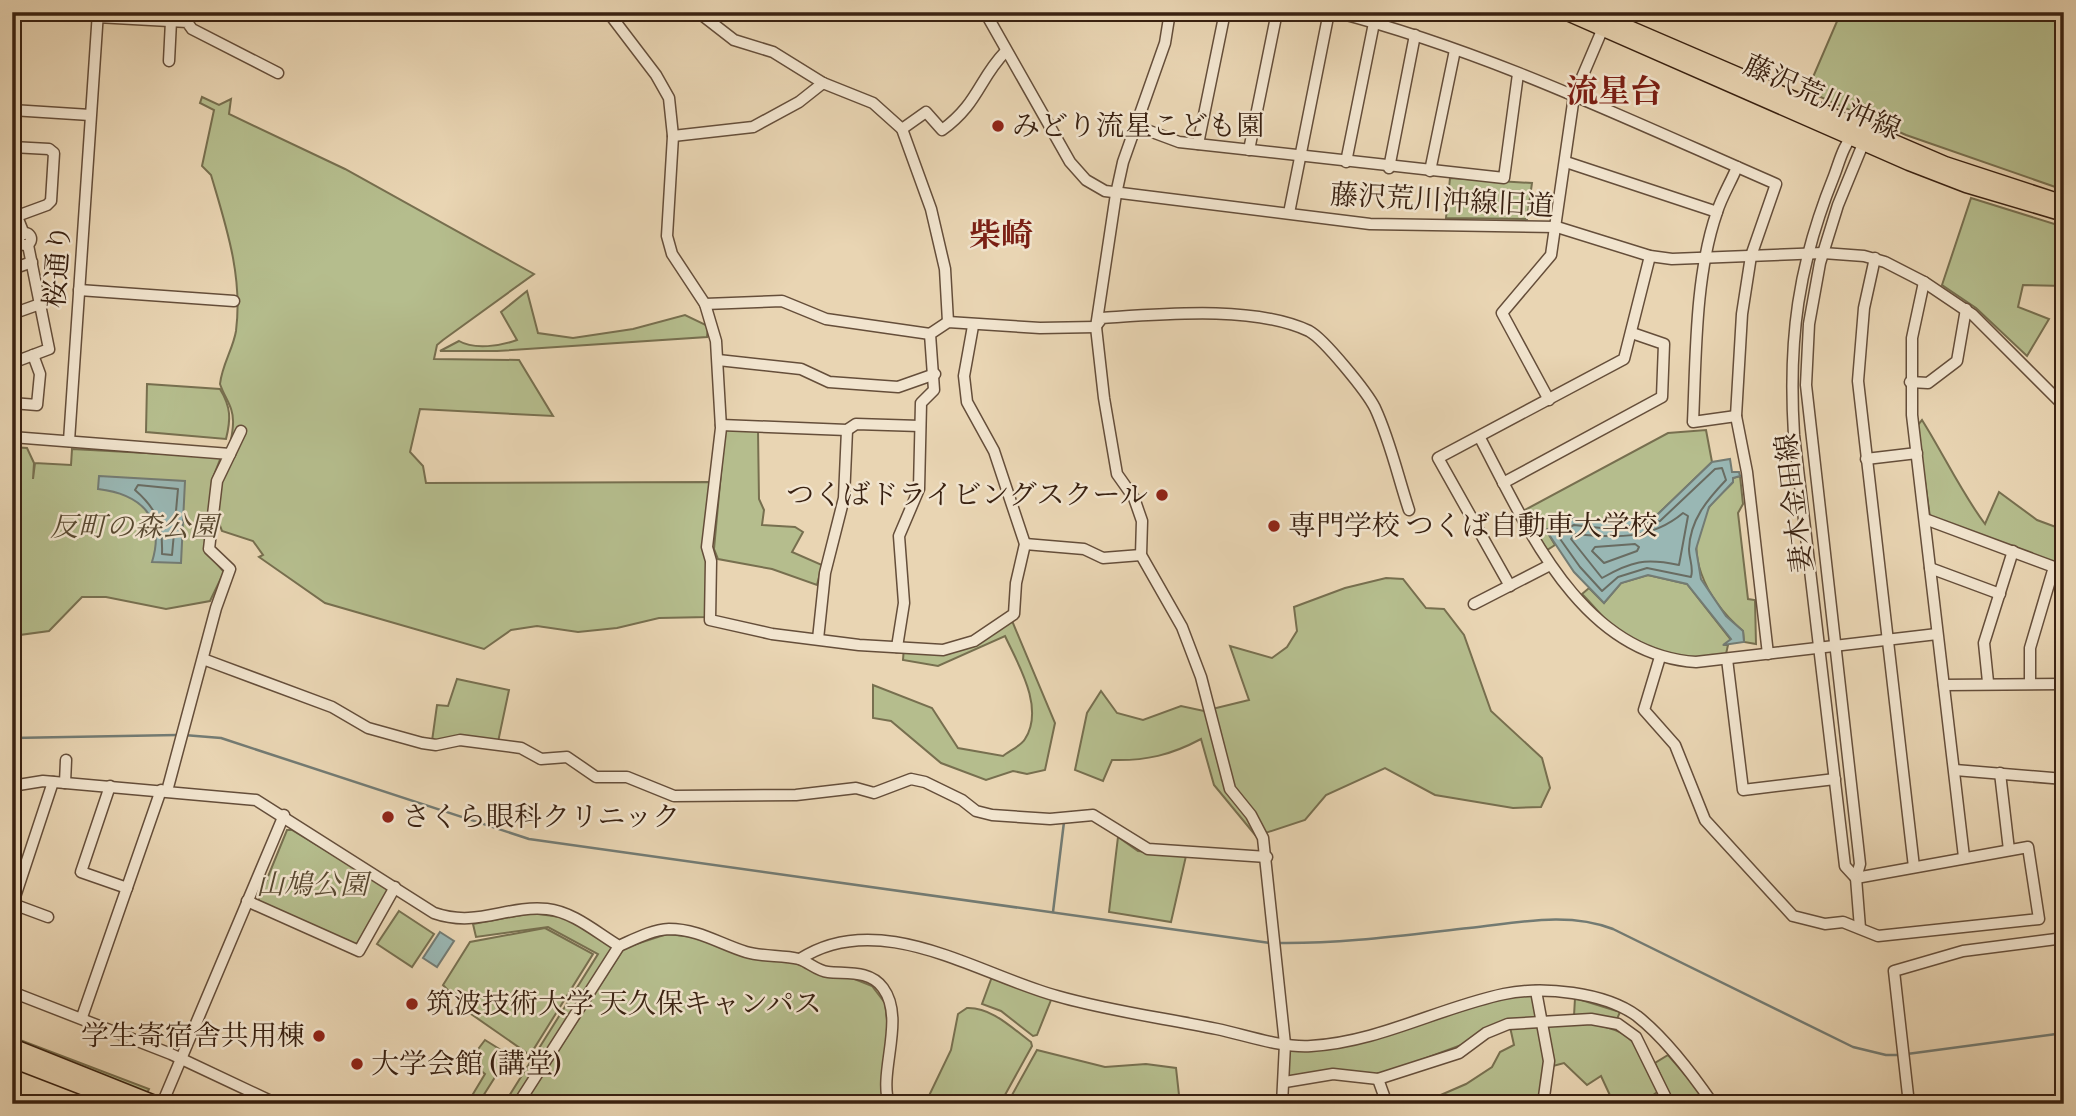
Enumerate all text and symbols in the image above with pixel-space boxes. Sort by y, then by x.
street label: 藤沢荒川沖線 [1738,48,1906,148]
district label: 流星台 [1566,72,1662,112]
place label: みどり流星こども園 [1012,109,1264,144]
marker: みどり流星こども園 [990,118,1006,134]
street label: 藤沢荒川沖線旧道 [1329,178,1555,224]
district label: 柴崎 [969,216,1033,256]
street label: 桜通り [38,223,78,309]
street label: 妻木金田線 [1769,431,1821,575]
place label: つくばドライビングスクール [786,478,1148,513]
marker: つくばドライビングスクール [1154,487,1170,503]
place label: 専門学校 つくば自動車大学校 [1288,509,1658,544]
park label: 反町の森公園 [50,510,222,545]
marker: 専門学校 つくば自動車大学校 [1266,518,1282,534]
place label: さくら眼科クリニック [402,800,680,835]
marker: さくら眼科クリニック [380,809,396,825]
park label: 山鳩公園 [256,868,372,903]
place label: 筑波技術大学 天久保キャンパス [426,987,822,1022]
marker: 筑波技術大学 天久保キャンパス [404,996,420,1012]
place label: 学生寄宿舎共用棟 [81,1019,305,1054]
marker: 学生寄宿舎共用棟 [311,1028,327,1044]
place label: 大学会館 (講堂) [371,1047,562,1082]
marker: 大学会館 (講堂) [349,1056,365,1072]

